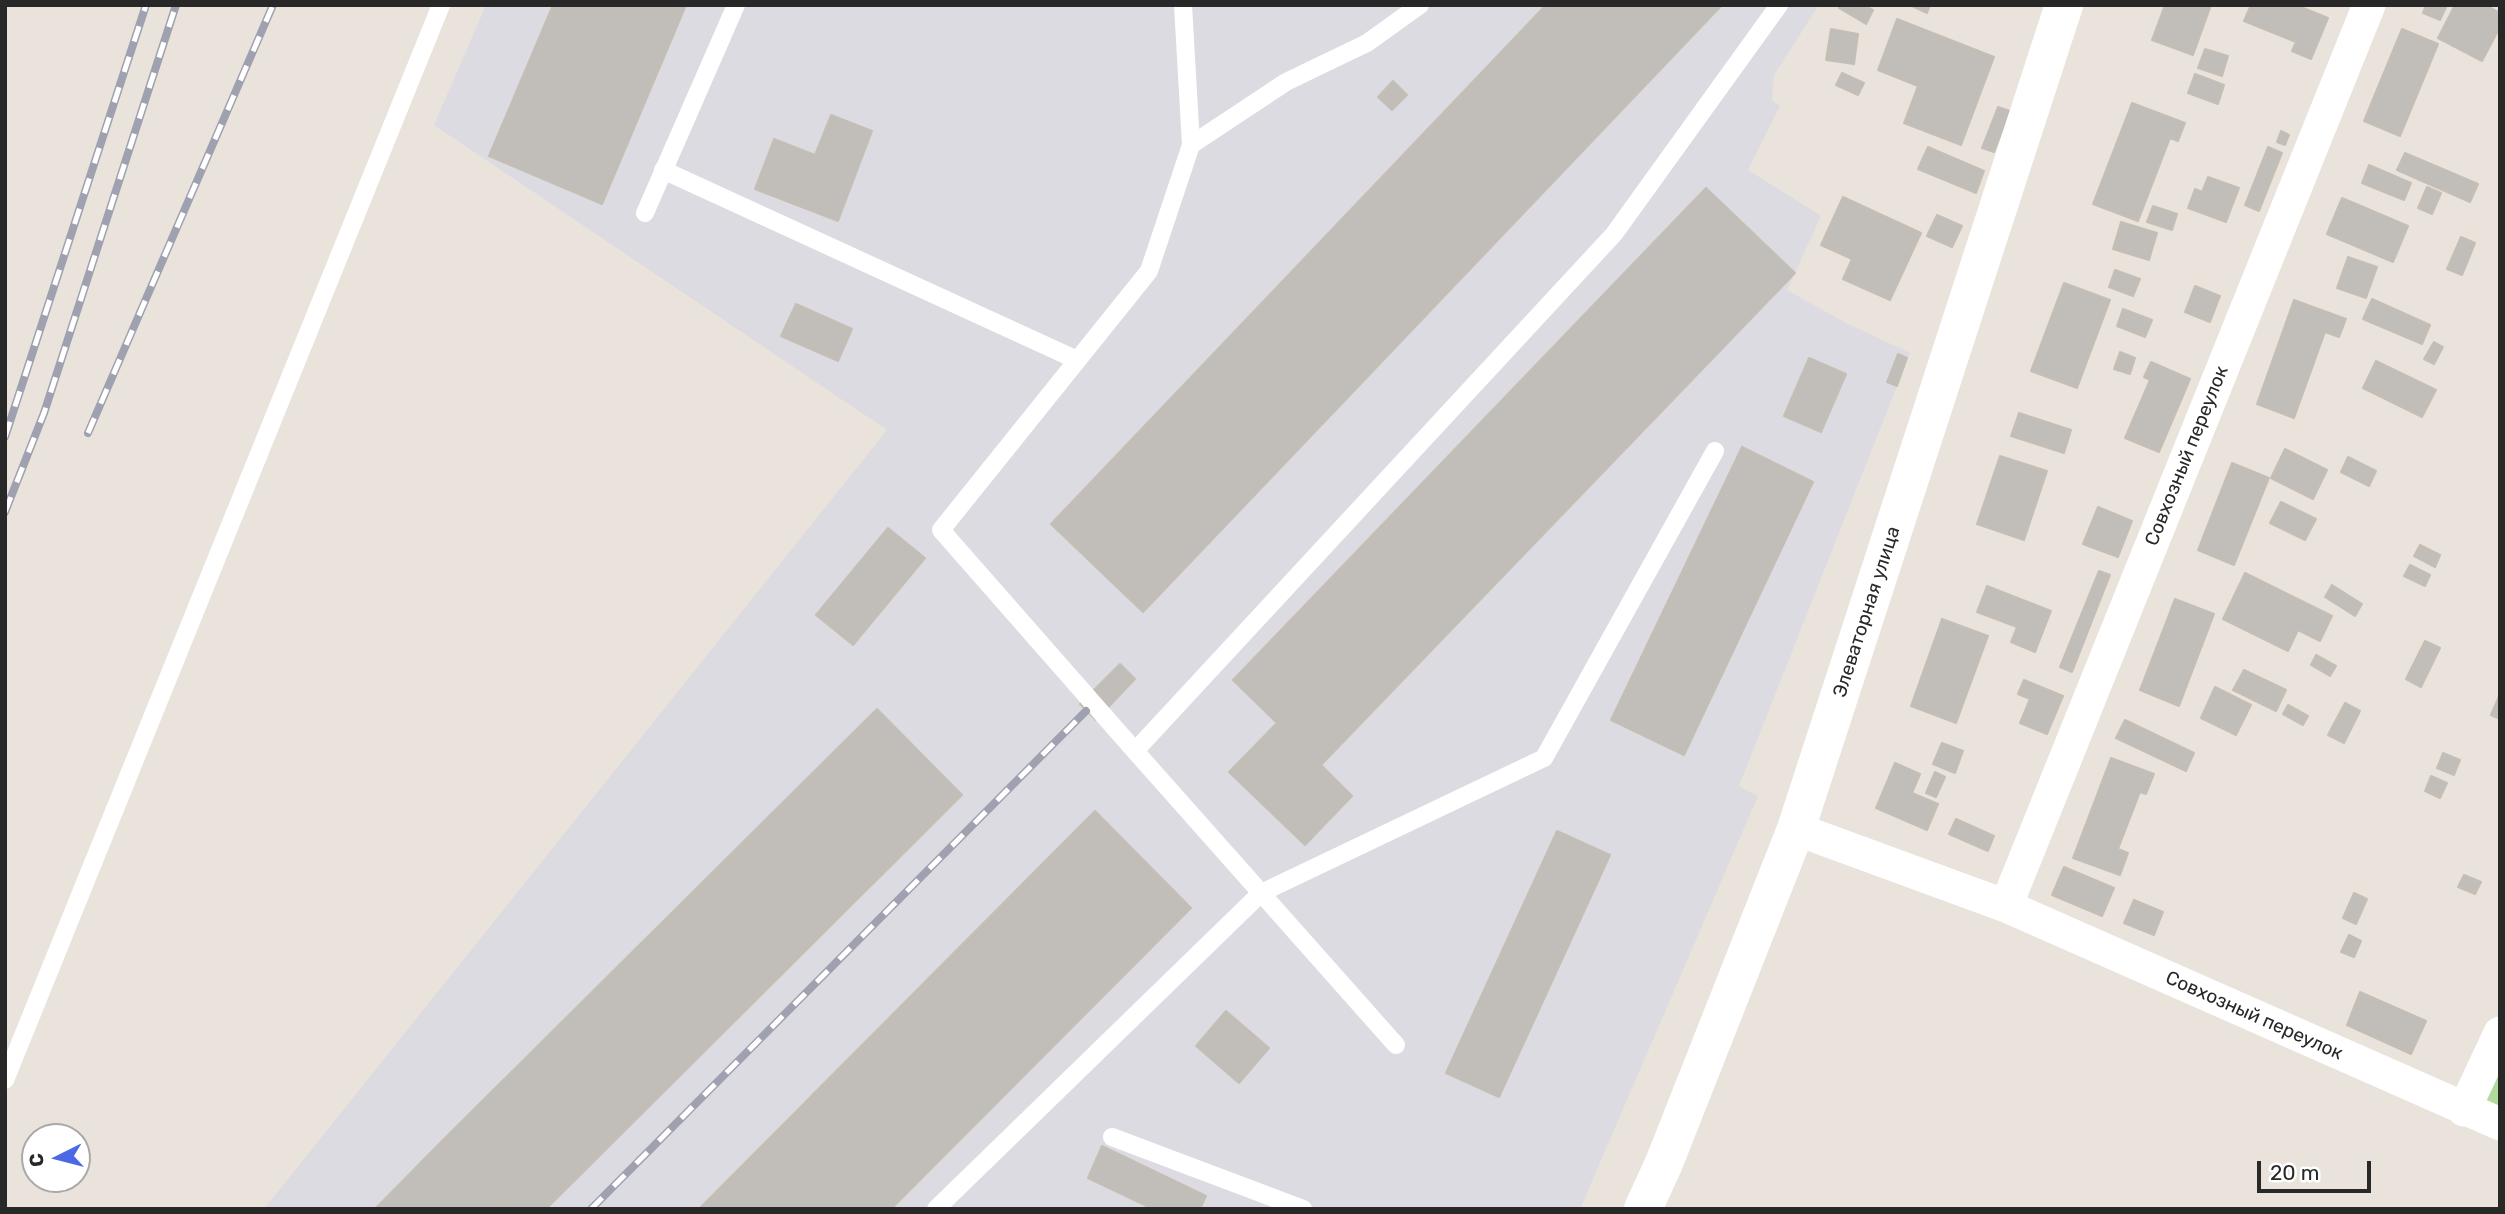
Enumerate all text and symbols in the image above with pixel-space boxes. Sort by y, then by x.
street label: Совхозный переулок [2141,363,2233,549]
street label: Элеваторная улица [1829,524,1905,700]
street label: Совхозный переулок [2162,967,2346,1065]
north arrow [21,1123,91,1193]
scale bar [2260,1148,2374,1192]
text: С [24,1152,49,1168]
text: 20 m [2270,1160,2319,1185]

